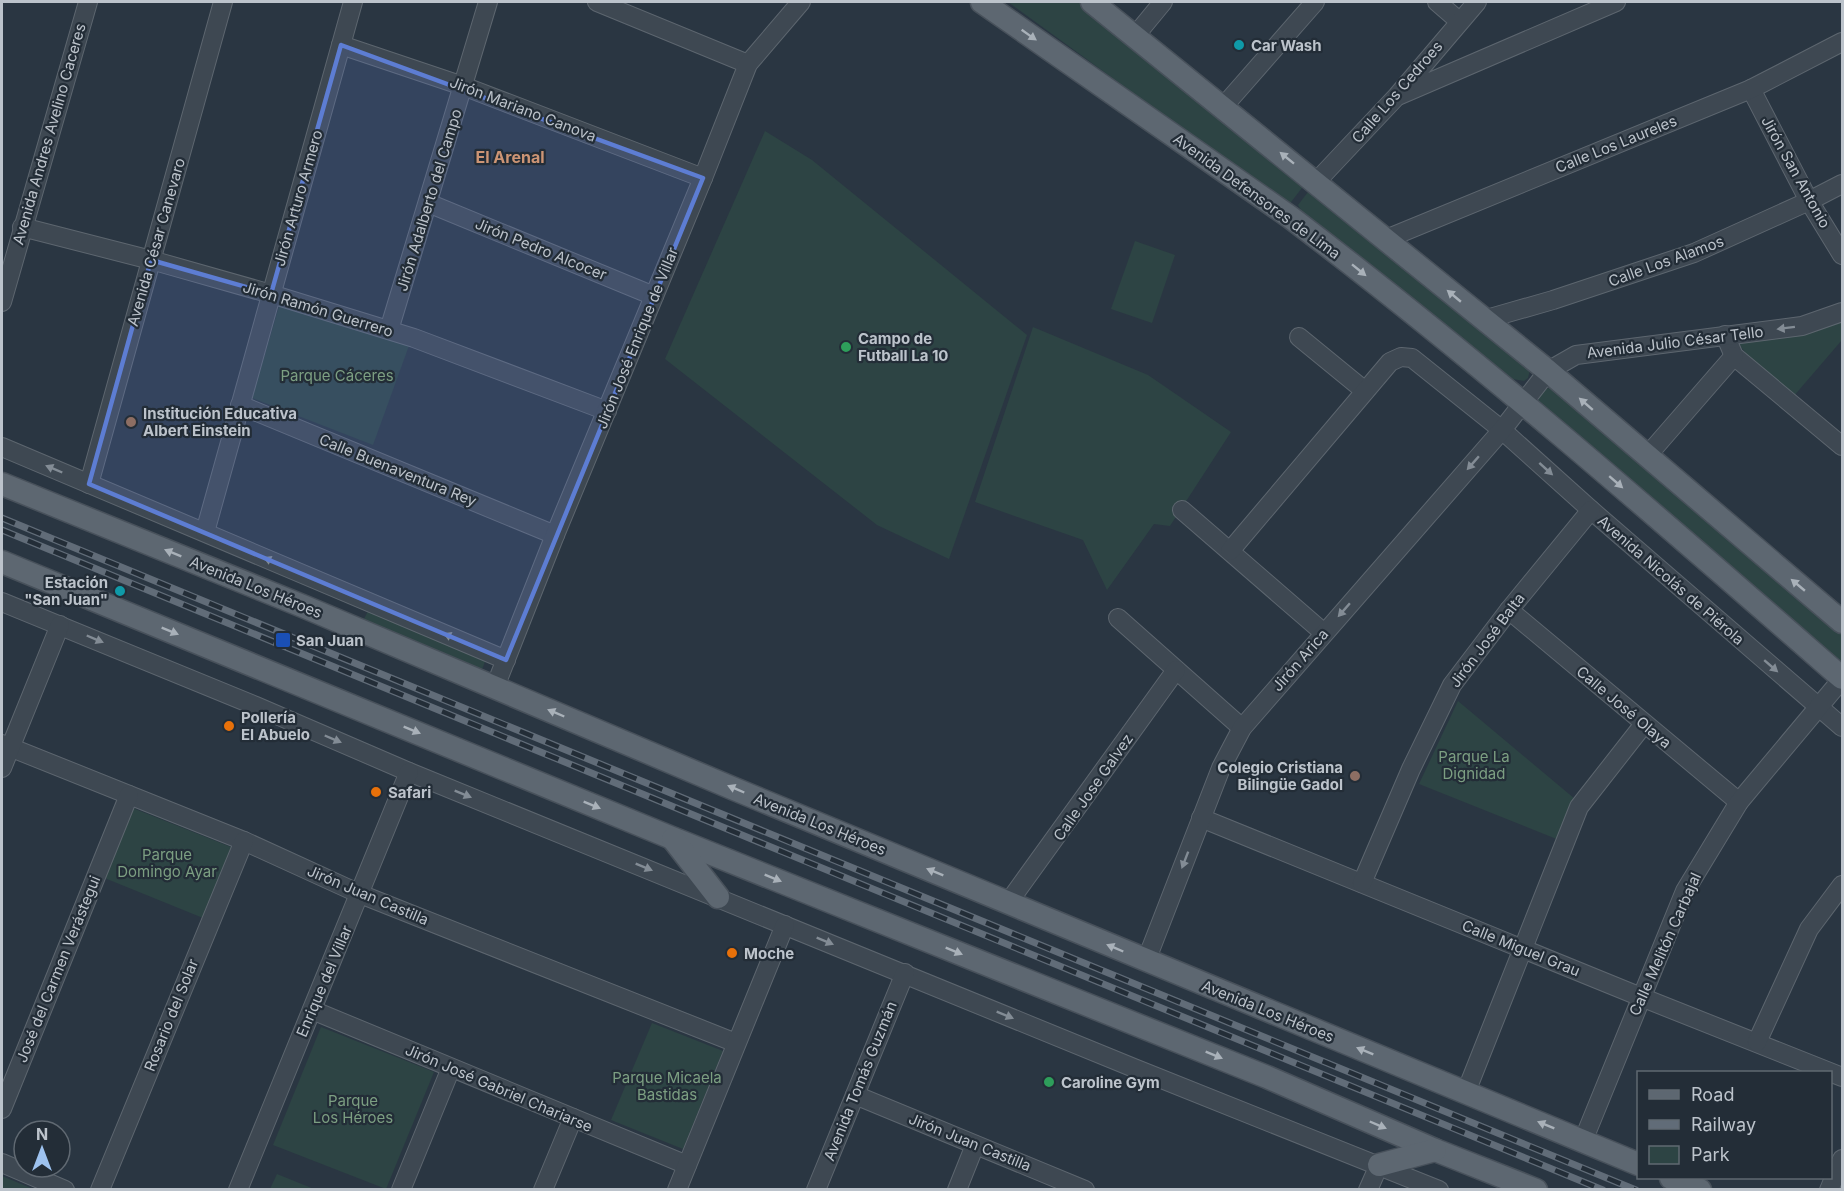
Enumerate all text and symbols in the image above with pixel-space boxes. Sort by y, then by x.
street label: Avenida Andres Avelino Caceres [8,21,90,247]
one-way arrow [1021,30,1038,41]
place label: Car Wash [1251,36,1322,55]
street label: Calle Los Cedroes [1347,37,1447,147]
marker: Car Wash [1232,38,1246,52]
street label: Jirón Mariano Canova [447,72,599,146]
street label: Jirón Adalberto del Campo [392,107,466,293]
street label: Calle Los Laureles [1552,111,1680,177]
street label: Jirón San Antonio [1757,113,1835,231]
street label: Jirón Arturo Armero [269,128,327,268]
street label: Avenida Defensores de Lima [1170,129,1344,263]
district label: El Arenal [475,147,545,167]
one-way arrow [1279,152,1295,165]
street label: Avenida César Canevaro [123,156,189,328]
street label: Jirón Pedro Alcocer [472,214,610,284]
street label: Calle Los Alamos [1606,231,1726,291]
street label: Jirón José Enrique de Villar [592,244,682,431]
one-way arrow [1351,264,1367,277]
street label: Jirón Ramón Guerrero [241,277,395,341]
one-way arrow [1446,290,1461,302]
street label: Avenida Julio César Tello [1586,322,1764,362]
one-way arrow [1777,323,1796,332]
place label: Campo de Futball La 10 [858,329,948,365]
marker: Campo de Futball La 10 [839,340,853,354]
park label: Parque Cáceres [280,366,394,385]
one-way arrow [1578,397,1594,410]
place label: Institución Educativa Albert Einstein [143,404,297,440]
marker: Institución Educativa Albert Einstein [124,415,138,429]
street label: Calle Buenaventura Rey [316,430,480,511]
one-way arrow [1467,455,1480,470]
one-way arrow [1538,462,1553,476]
one-way arrow [45,464,63,474]
one-way arrow [1608,475,1623,488]
street label: Avenida Nicolás de Piérola [1594,511,1748,649]
one-way arrow [163,548,181,558]
street label: Avenida Los Héroes [187,552,325,622]
one-way arrow [263,556,281,566]
place label: Estación "San Juan" [24,573,108,609]
one-way arrow [1790,578,1806,591]
marker: Estación "San Juan" [113,584,127,598]
street label: Jirón José Balta [1445,589,1529,691]
one-way arrow [1338,602,1351,617]
street label: Jirón Arica [1268,625,1332,695]
one-way arrow [161,627,179,636]
marker: San Juan [274,631,292,649]
place label: San Juan [296,631,364,650]
one-way arrow [443,632,461,641]
one-way arrow [86,634,104,644]
one-way arrow [1764,659,1779,673]
street label: Calle José Olaya [1573,662,1675,752]
place label: Pollería El Abuelo [241,708,310,744]
one-way arrow [547,708,565,717]
marker: Pollería El Abuelo [222,719,236,733]
one-way arrow [403,725,421,735]
street label: Calle Jose Galvez [1049,730,1137,844]
one-way arrow [324,734,342,744]
park label: Parque La Dignidad [1438,747,1510,783]
place label: Colegio Cristiana Bilingüe Gadol [1217,758,1343,794]
marker: Colegio Cristiana Bilingüe Gadol [1348,769,1362,783]
place label: Safari [388,783,431,802]
one-way arrow [726,784,744,794]
marker: Safari [369,785,383,799]
one-way arrow [455,789,473,799]
street label: Avenida Los Héroes [751,789,889,859]
one-way arrow [583,801,601,810]
park label: Parque Domingo Ayar [117,845,217,881]
one-way arrow [1180,851,1190,869]
street label: Jirón Juan Castilla [304,861,432,929]
one-way arrow [635,863,653,872]
one-way arrow [926,867,944,876]
street label: Calle Melitón Carbajal [1625,869,1705,1019]
street label: José del Carmen Verástegui [12,873,104,1065]
one-way arrow [764,873,782,883]
street label: Calle Miguel Grau [1459,916,1583,980]
street label: Enrique del Villar [292,922,356,1040]
one-way arrow [816,936,834,946]
one-way arrow [1105,943,1123,953]
place label: Moche [744,944,794,963]
marker: Moche [725,946,739,960]
one-way arrow [945,946,963,956]
street label: Rosario del Solar [140,956,202,1074]
street label: Avenida Los Héroes [1199,976,1337,1046]
street label: Avenida Tomás Guzmán [819,998,901,1164]
one-way arrow [996,1011,1014,1020]
street label: Jirón José Gabriel Chariarse [403,1040,595,1136]
one-way arrow [1356,1046,1374,1056]
one-way arrow [1205,1050,1223,1060]
park label: Parque Micaela Bastidas [612,1068,722,1104]
legend [1637,1071,1832,1179]
place label: Caroline Gym [1061,1073,1160,1092]
marker: Caroline Gym [1042,1075,1056,1089]
text: Road [1691,1084,1734,1105]
park label: Parque Los Héroes [313,1091,393,1127]
street label: Jirón Juan Castilla [906,1109,1034,1175]
text: Railway [1691,1114,1756,1135]
north arrow [12,1119,72,1179]
one-way arrow [1370,1120,1388,1130]
one-way arrow [1536,1120,1554,1130]
text: N [36,1124,48,1144]
text: Park [1691,1144,1730,1165]

